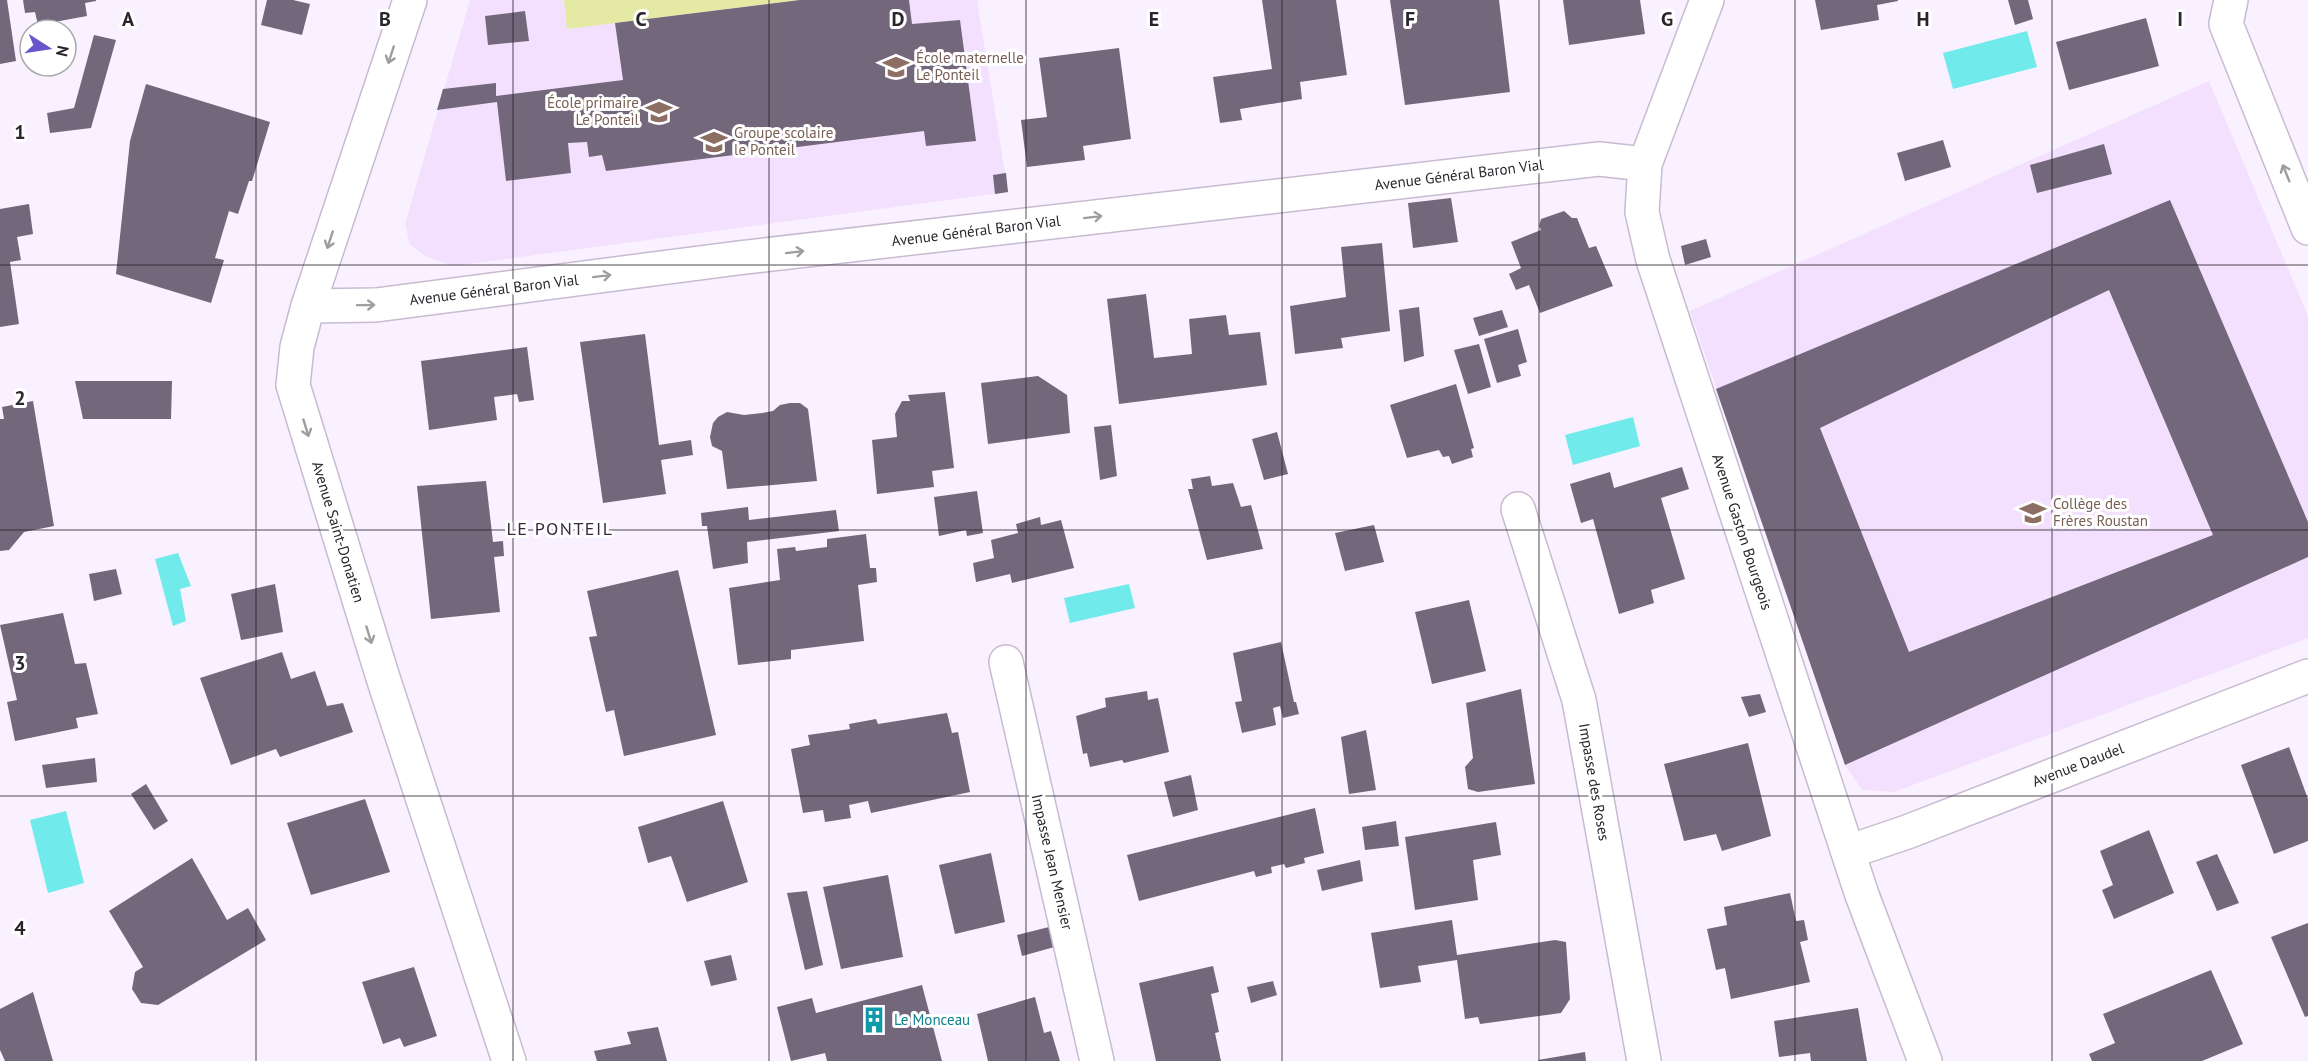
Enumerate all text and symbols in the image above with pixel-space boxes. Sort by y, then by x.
text: A [122,6,135,32]
text: B [379,6,391,32]
text: C [635,6,647,32]
text: D [892,6,905,32]
text: E [1149,6,1159,32]
text: F [1405,6,1415,32]
text: G [1661,6,1673,32]
text: H [1916,6,1930,32]
text: I [2177,6,2183,32]
north arrow [18,18,78,78]
text: N [52,44,74,58]
one-way arrow [385,46,396,64]
place label: École maternelle Le Ponteil [916,48,1024,84]
school or university icon: École maternelle Le Ponteil [881,52,911,82]
place label: École primaire Le Ponteil [547,93,640,129]
school or university icon: École primaire Le Ponteil [644,97,674,127]
text: 1 [14,119,26,145]
place label: Groupe scolaire le Ponteil [734,123,833,159]
school or university icon: Groupe scolaire le Ponteil [699,127,729,157]
street label: Avenue Général Baron Vial [1373,155,1545,194]
one-way arrow [2280,165,2291,183]
street label: Avenue Général Baron Vial [890,211,1062,250]
one-way arrow [1083,211,1102,222]
one-way arrow [323,231,334,249]
one-way arrow [785,246,804,257]
street label: Avenue Général Baron Vial [408,270,580,309]
one-way arrow [591,270,611,281]
one-way arrow [356,299,376,311]
text: 2 [14,385,26,411]
one-way arrow [301,418,312,437]
street label: Avenue Gaston Bourgeois [1708,451,1777,612]
street label: Avenue Saint-Donatien [308,459,369,605]
place label: Collège des Frères Roustan [2053,494,2148,530]
school or university icon: Collège des Frères Roustan [2018,498,2048,528]
district label: LE PONTEIL [506,517,614,540]
one-way arrow [365,625,376,644]
text: 3 [14,650,26,676]
street label: Impasse des Roses [1575,722,1614,842]
street label: Avenue Daudel [2029,738,2127,791]
street label: Impasse Jean Mensier [1028,792,1077,932]
text: 4 [14,915,26,941]
building icon: Le Monceau [859,1005,889,1035]
place label: Le Monceau [894,1010,970,1029]

